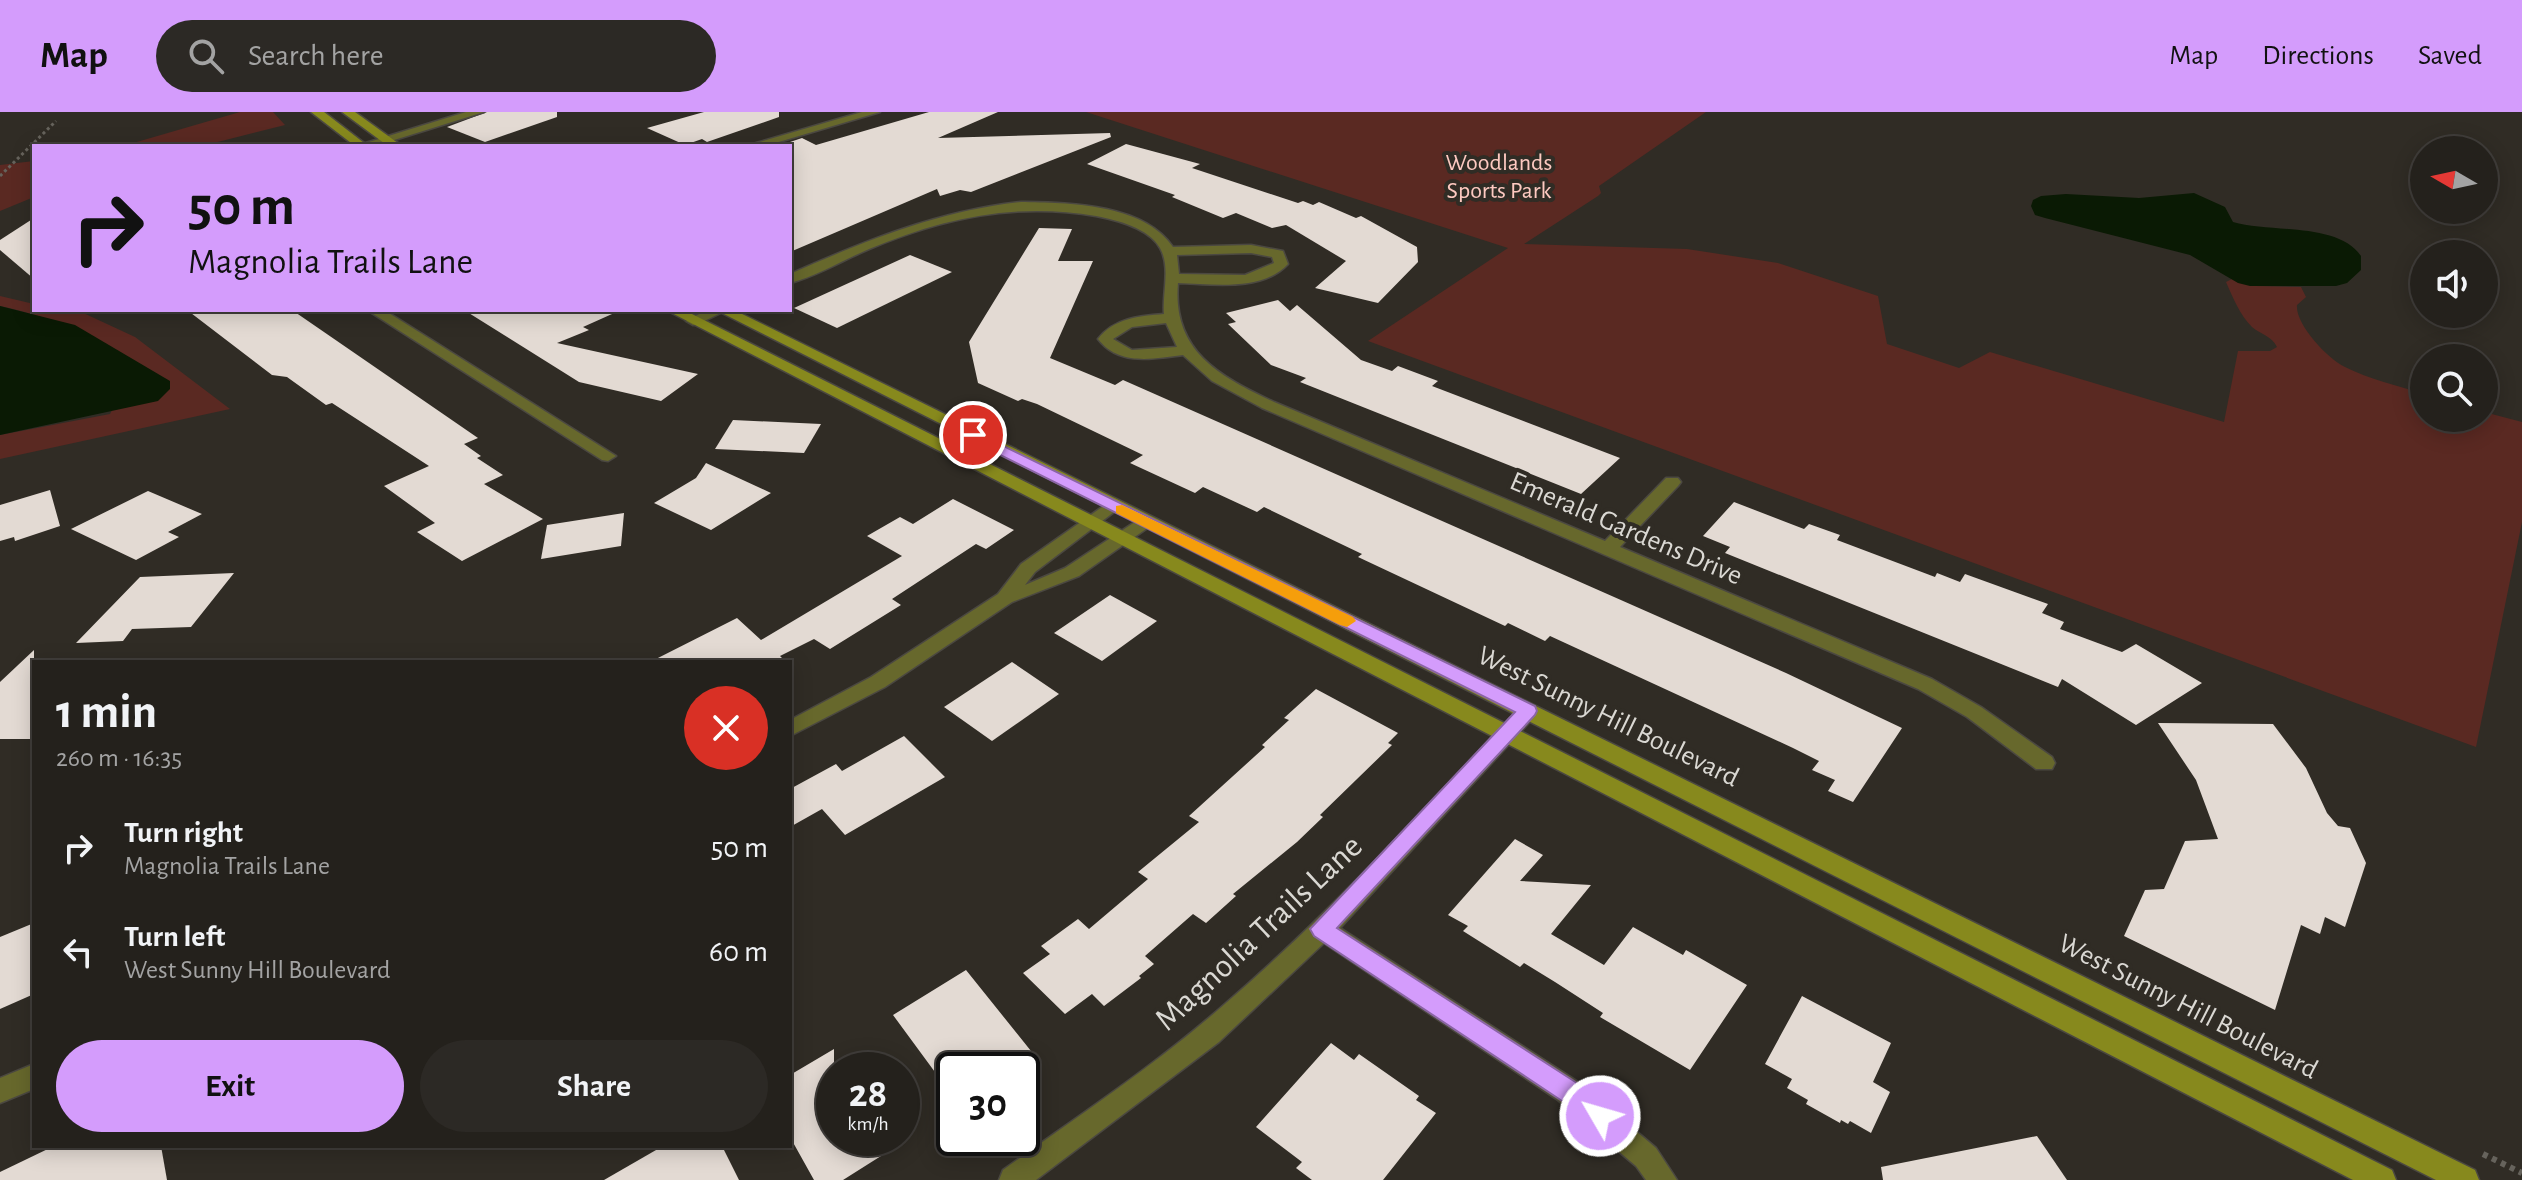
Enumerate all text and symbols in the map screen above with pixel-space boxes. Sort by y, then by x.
search box [156,20,716,92]
icon: search [184,34,228,78]
text: Map [40,37,108,75]
text: Search here [248,41,384,71]
text: Map [2169,42,2218,70]
text: Directions [2262,42,2374,70]
text: Saved [2418,42,2482,70]
north arrow [2410,136,2498,224]
map controls [2410,136,2498,432]
park label: Woodlands Sports Park [1446,151,1552,203]
icon: right [56,176,160,280]
text: 50 m [188,179,295,235]
button: sound [2410,240,2498,328]
text: Magnolia Trails Lane [188,244,473,280]
button: search [2410,344,2498,432]
pin [939,401,1007,469]
icon: arrive [951,413,995,457]
street label: Emerald Gardens Drive [1506,467,1746,591]
street label: West Sunny Hill Boulevard [1473,642,1743,792]
button: close [684,686,768,770]
text: 1 min [56,689,157,737]
text: 260 m · 16:35 [56,745,182,771]
text: Turn right [124,818,243,848]
icon: right [56,826,100,870]
street label: Magnolia Trails Lane [1149,829,1369,1037]
text: 50 m [711,833,768,863]
text: Magnolia Trails Lane [124,853,330,879]
text: Turn left [124,922,225,952]
street label: West Sunny Hill Boulevard [2054,929,2322,1085]
icon: left [56,930,100,974]
text: 60 m [709,937,768,967]
text: West Sunny Hill Boulevard [124,957,391,983]
button: Exit [56,1040,404,1132]
button: Share [420,1040,768,1132]
speed limit sign: 30 [936,1052,1040,1156]
text: 28 [849,1074,887,1114]
position arrow [1558,1074,1642,1158]
text: km/h [847,1114,889,1134]

